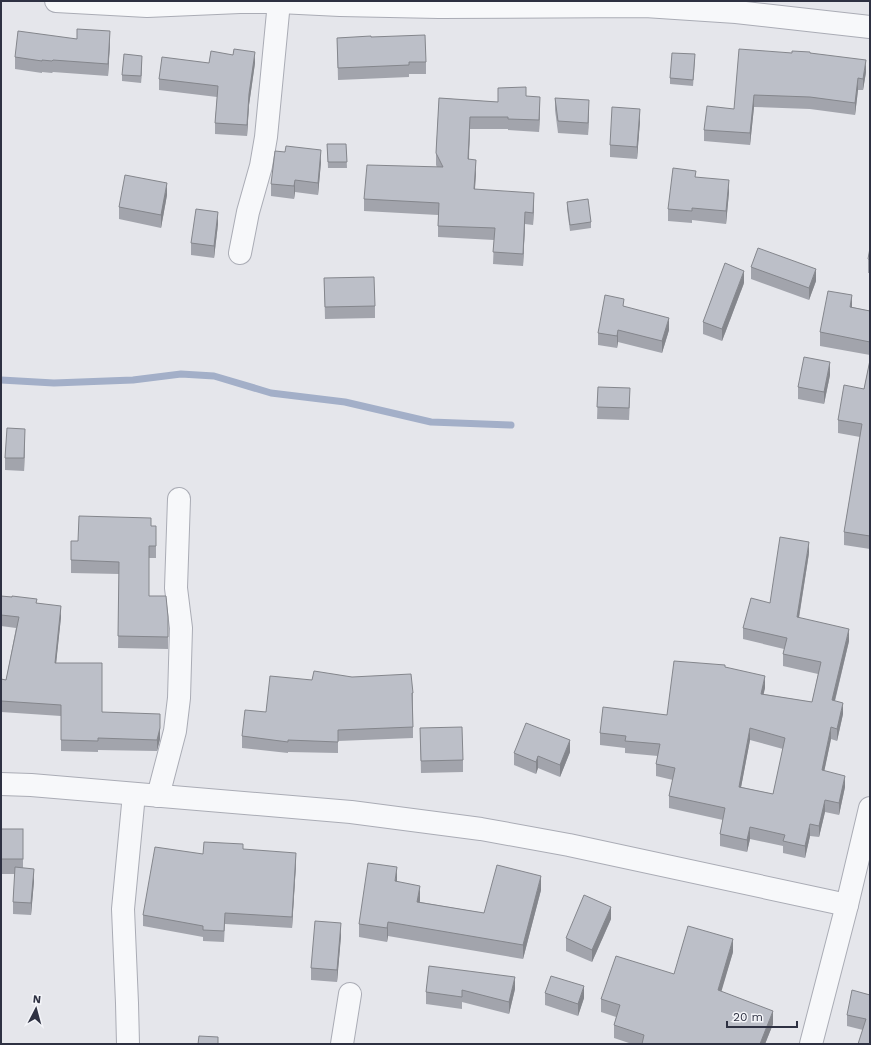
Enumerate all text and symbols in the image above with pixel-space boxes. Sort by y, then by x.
north arrow [16,989,56,1029]
text: N [32,993,42,1006]
scale bar [727,1003,797,1029]
text: 20 m [733,1010,763,1024]

